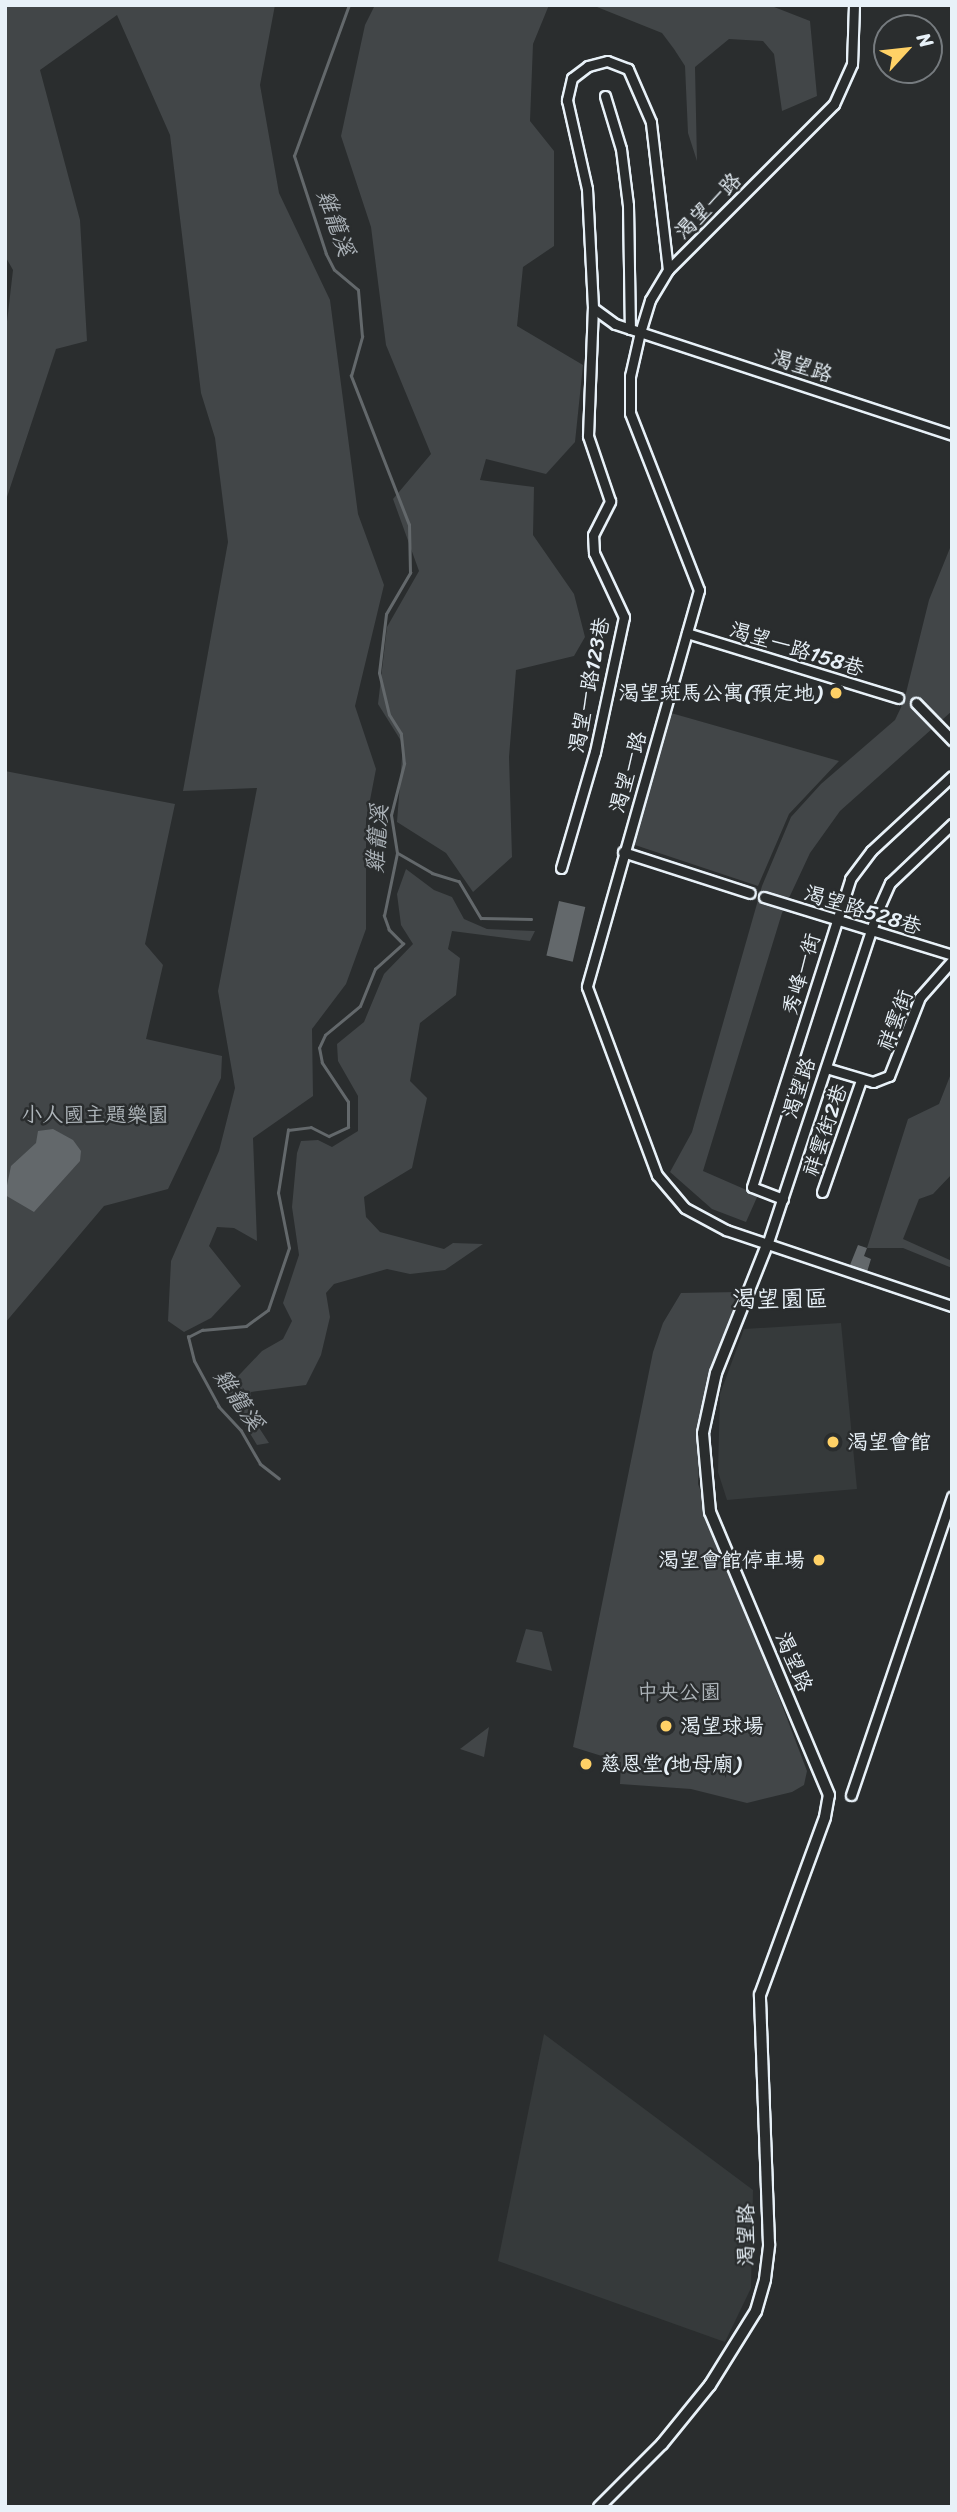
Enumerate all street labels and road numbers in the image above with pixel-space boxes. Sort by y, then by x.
street label: 渴望一路 [669,167,747,245]
street label: 渴望路 [768,344,836,388]
street label: 渴望一路123巷 [563,615,615,755]
street label: 渴望一路158巷 [727,617,867,681]
street label: 渴望一路 [604,728,652,816]
street label: 渴望路528巷 [801,880,925,940]
street label: 秀峰一街 [777,930,825,1018]
street label: 祥雲街 [872,986,918,1054]
street label: 渴望路 [777,1054,821,1122]
street label: 祥雲街2巷 [797,1080,853,1180]
street label: 渴望路 [770,1628,818,1696]
street label: 渴望路 [733,2204,759,2266]

